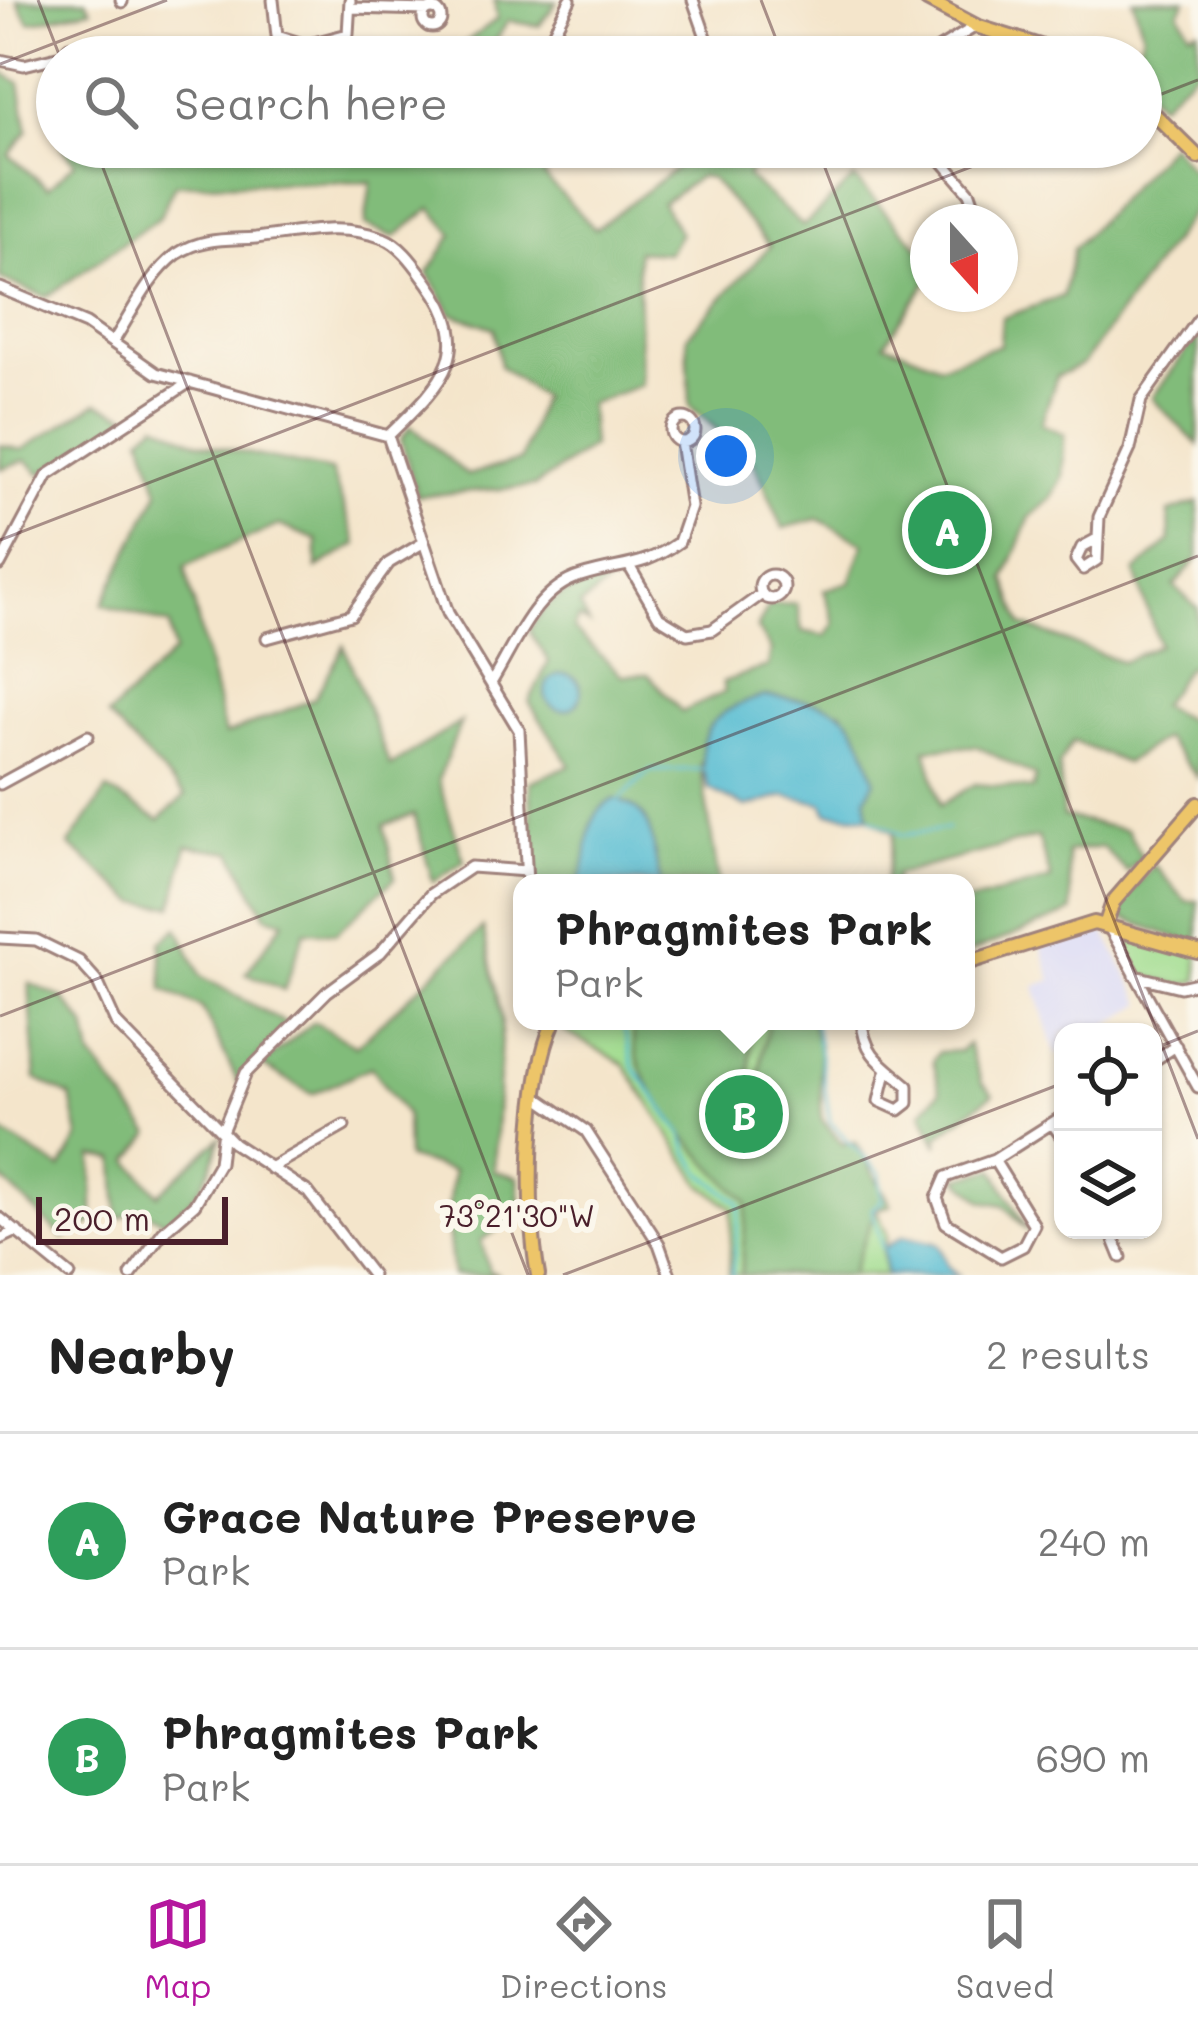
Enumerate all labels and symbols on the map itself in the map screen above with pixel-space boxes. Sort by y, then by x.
north arrow [910,204,1018,312]
your location [696,426,756,486]
pin: A [908,485,986,575]
pin: B [705,1069,783,1159]
scale bar [36,1191,228,1244]
text: 73°21'30"W [439,1195,595,1235]

